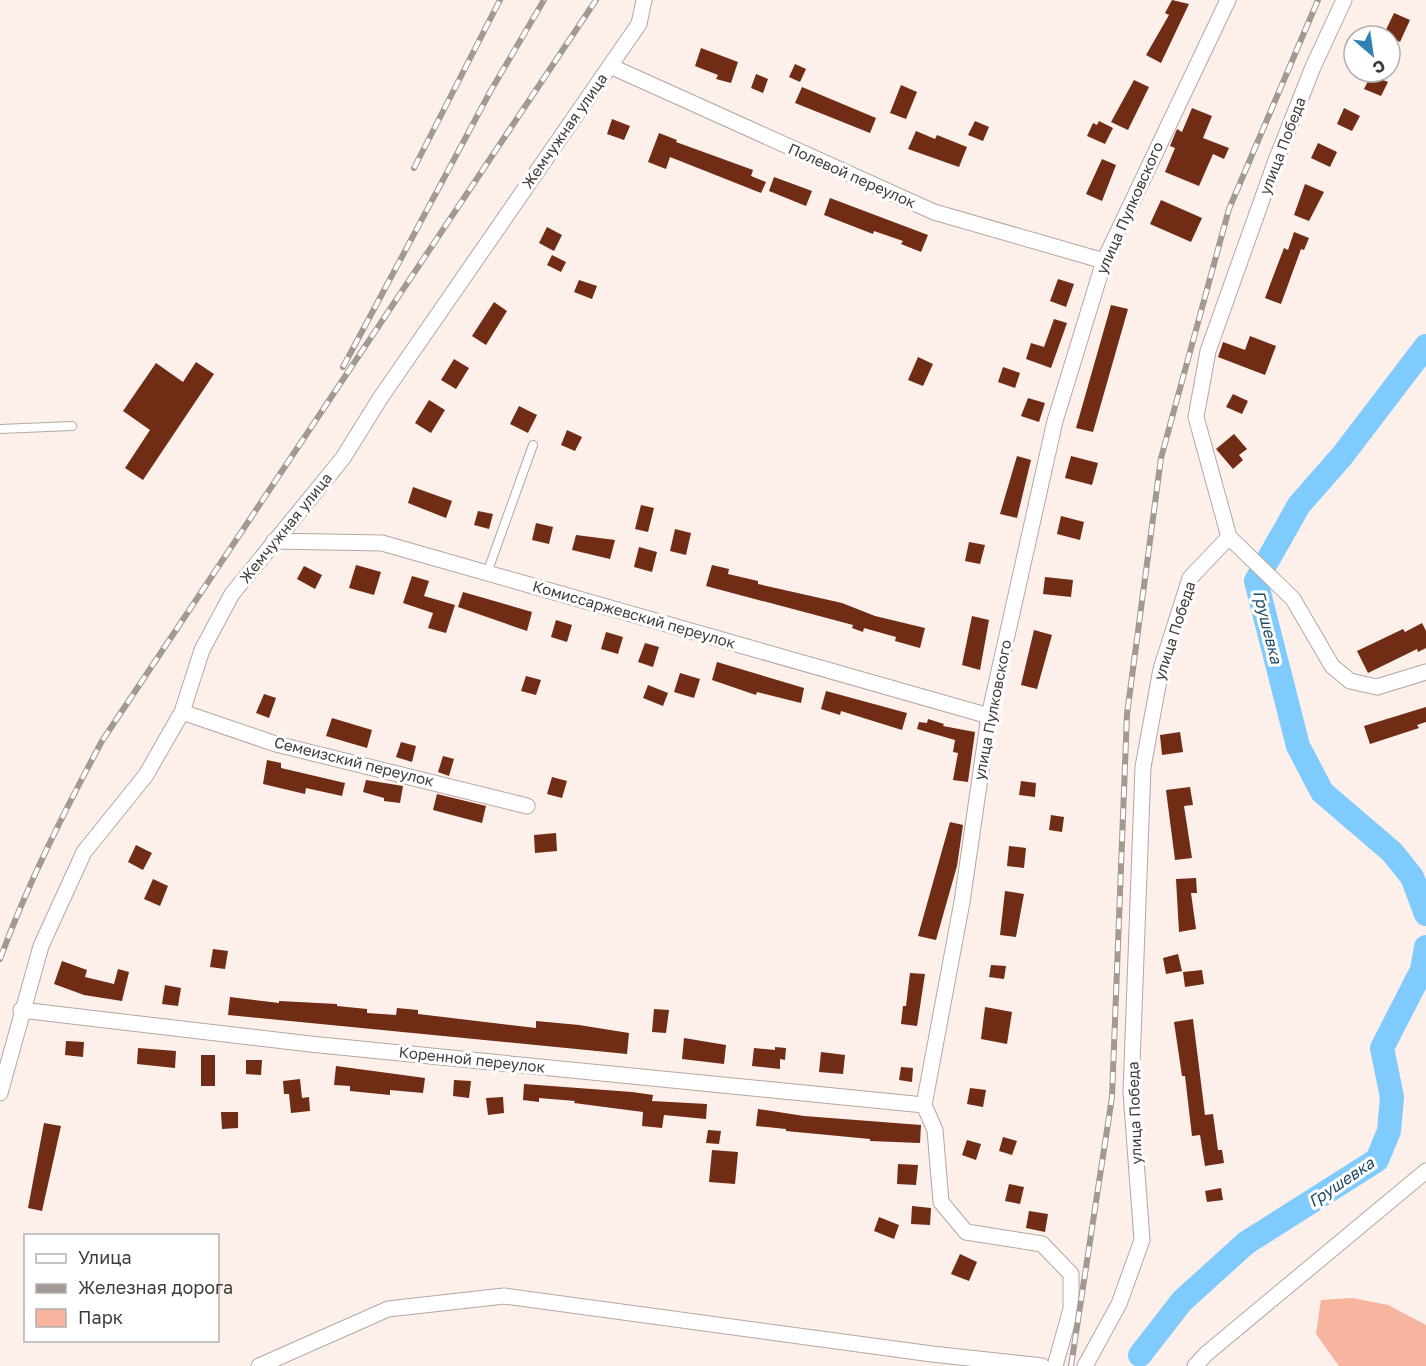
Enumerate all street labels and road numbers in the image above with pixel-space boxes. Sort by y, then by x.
street label: Жемчужная улица [518,69,611,191]
street label: улица Победа [1255,94,1309,197]
street label: Полевой переулок [786,139,919,211]
street label: улица Пулковского [1092,139,1166,277]
street label: Жемчужная улица [235,469,335,586]
street label: Комиссаржевский переулок [531,576,738,652]
street label: улица Победа [1150,579,1199,683]
street label: улица Пулковского [970,638,1014,782]
street label: Семеизский переулок [272,732,436,790]
street label: Коренной переулок [398,1042,547,1076]
street label: улица Победа [1123,1061,1145,1165]

